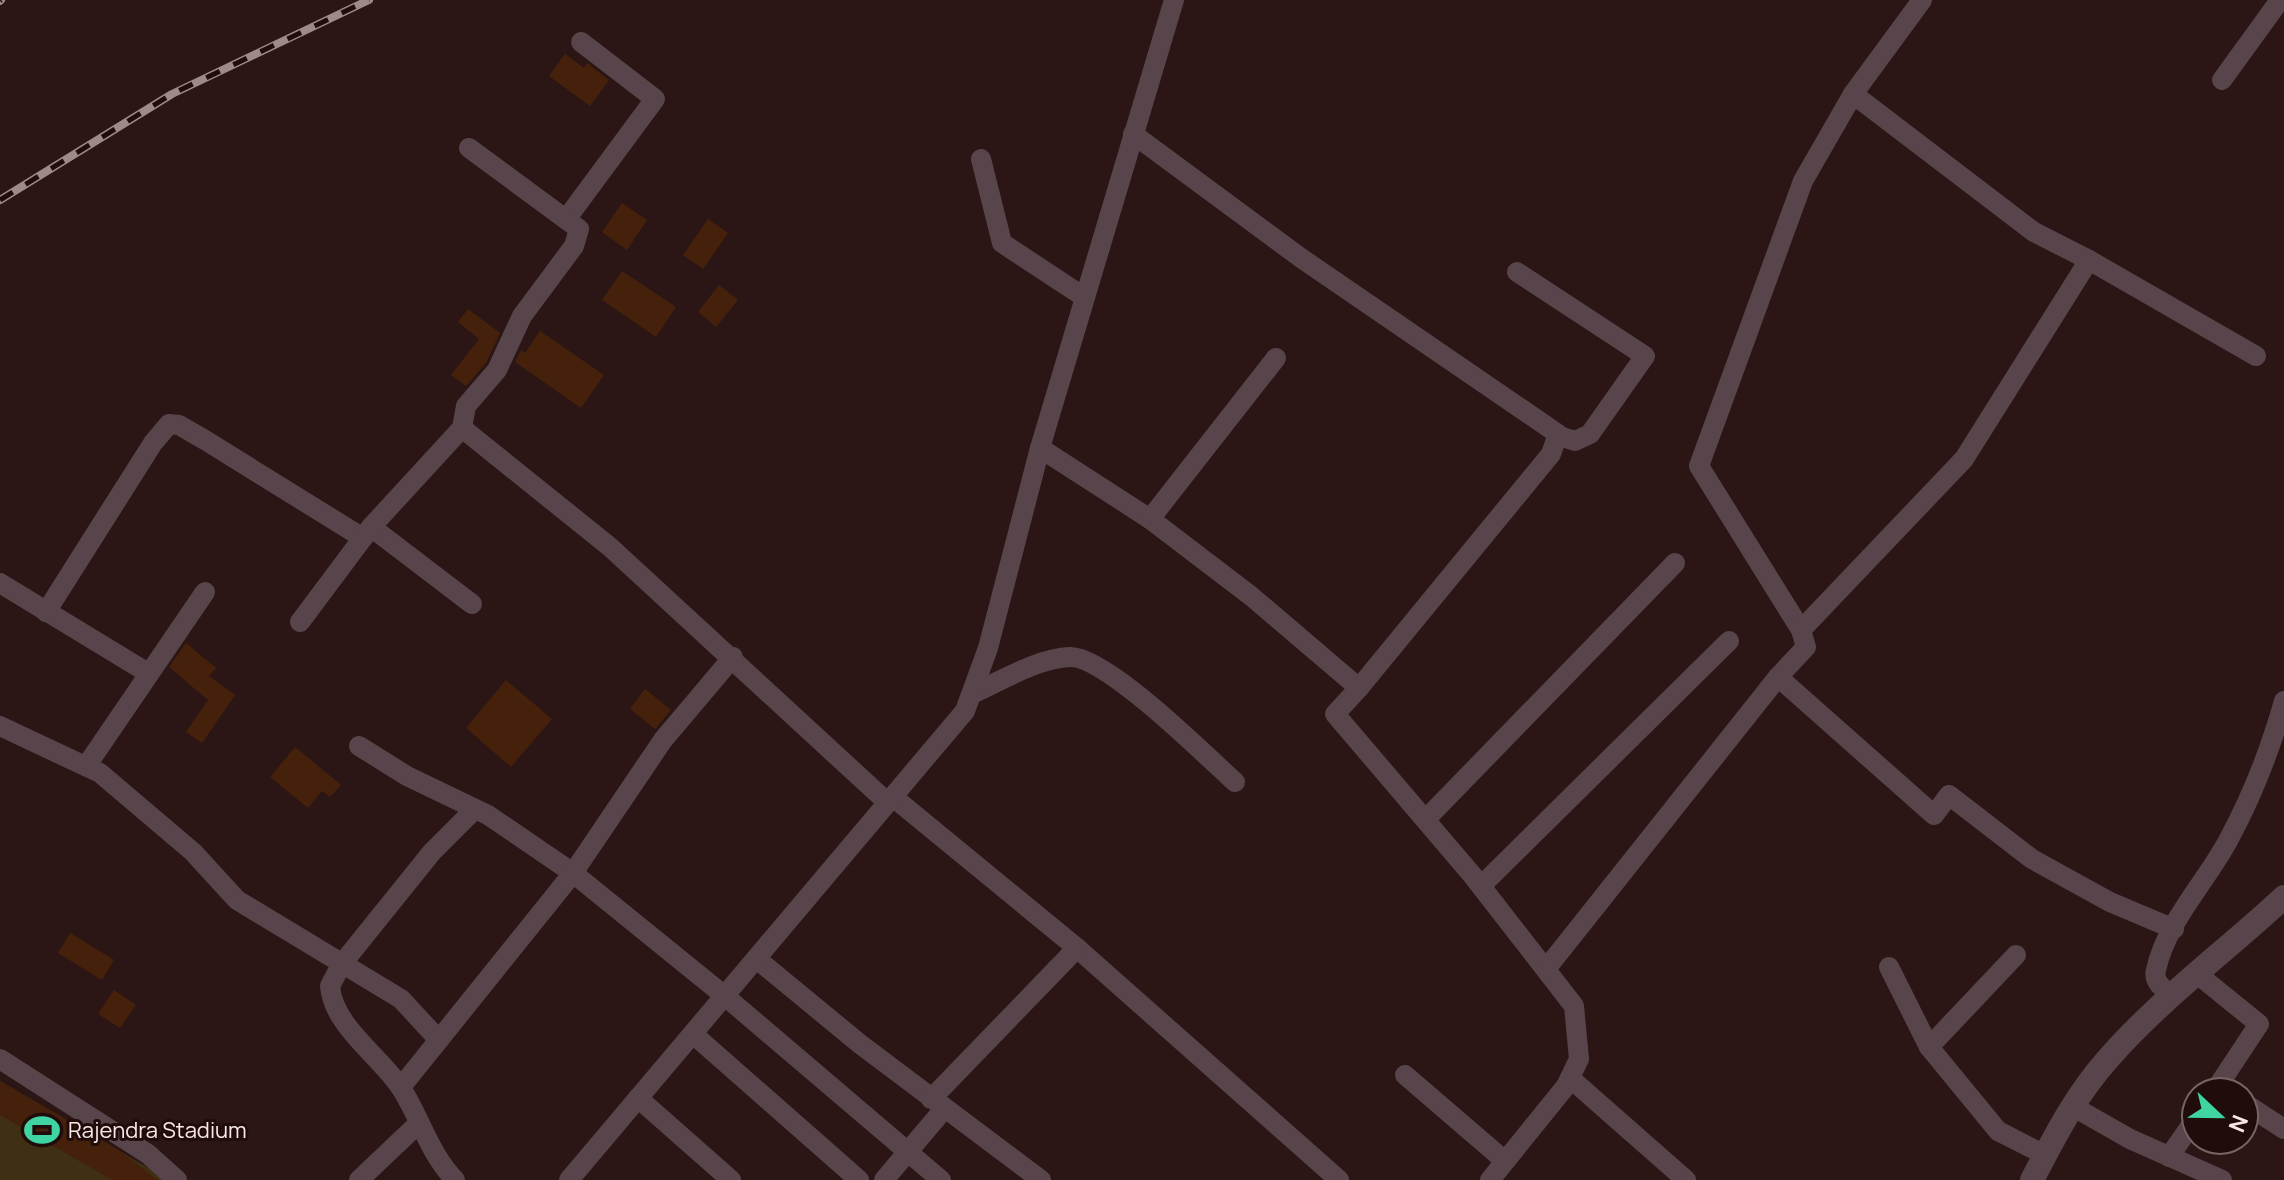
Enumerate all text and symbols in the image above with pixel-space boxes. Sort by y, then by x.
north arrow [2180,1076,2260,1156]
sports icon: Rajendra Stadium [23,1111,61,1149]
text: N [2222,1111,2255,1136]
place label: Rajendra Stadium [68,1115,247,1145]

